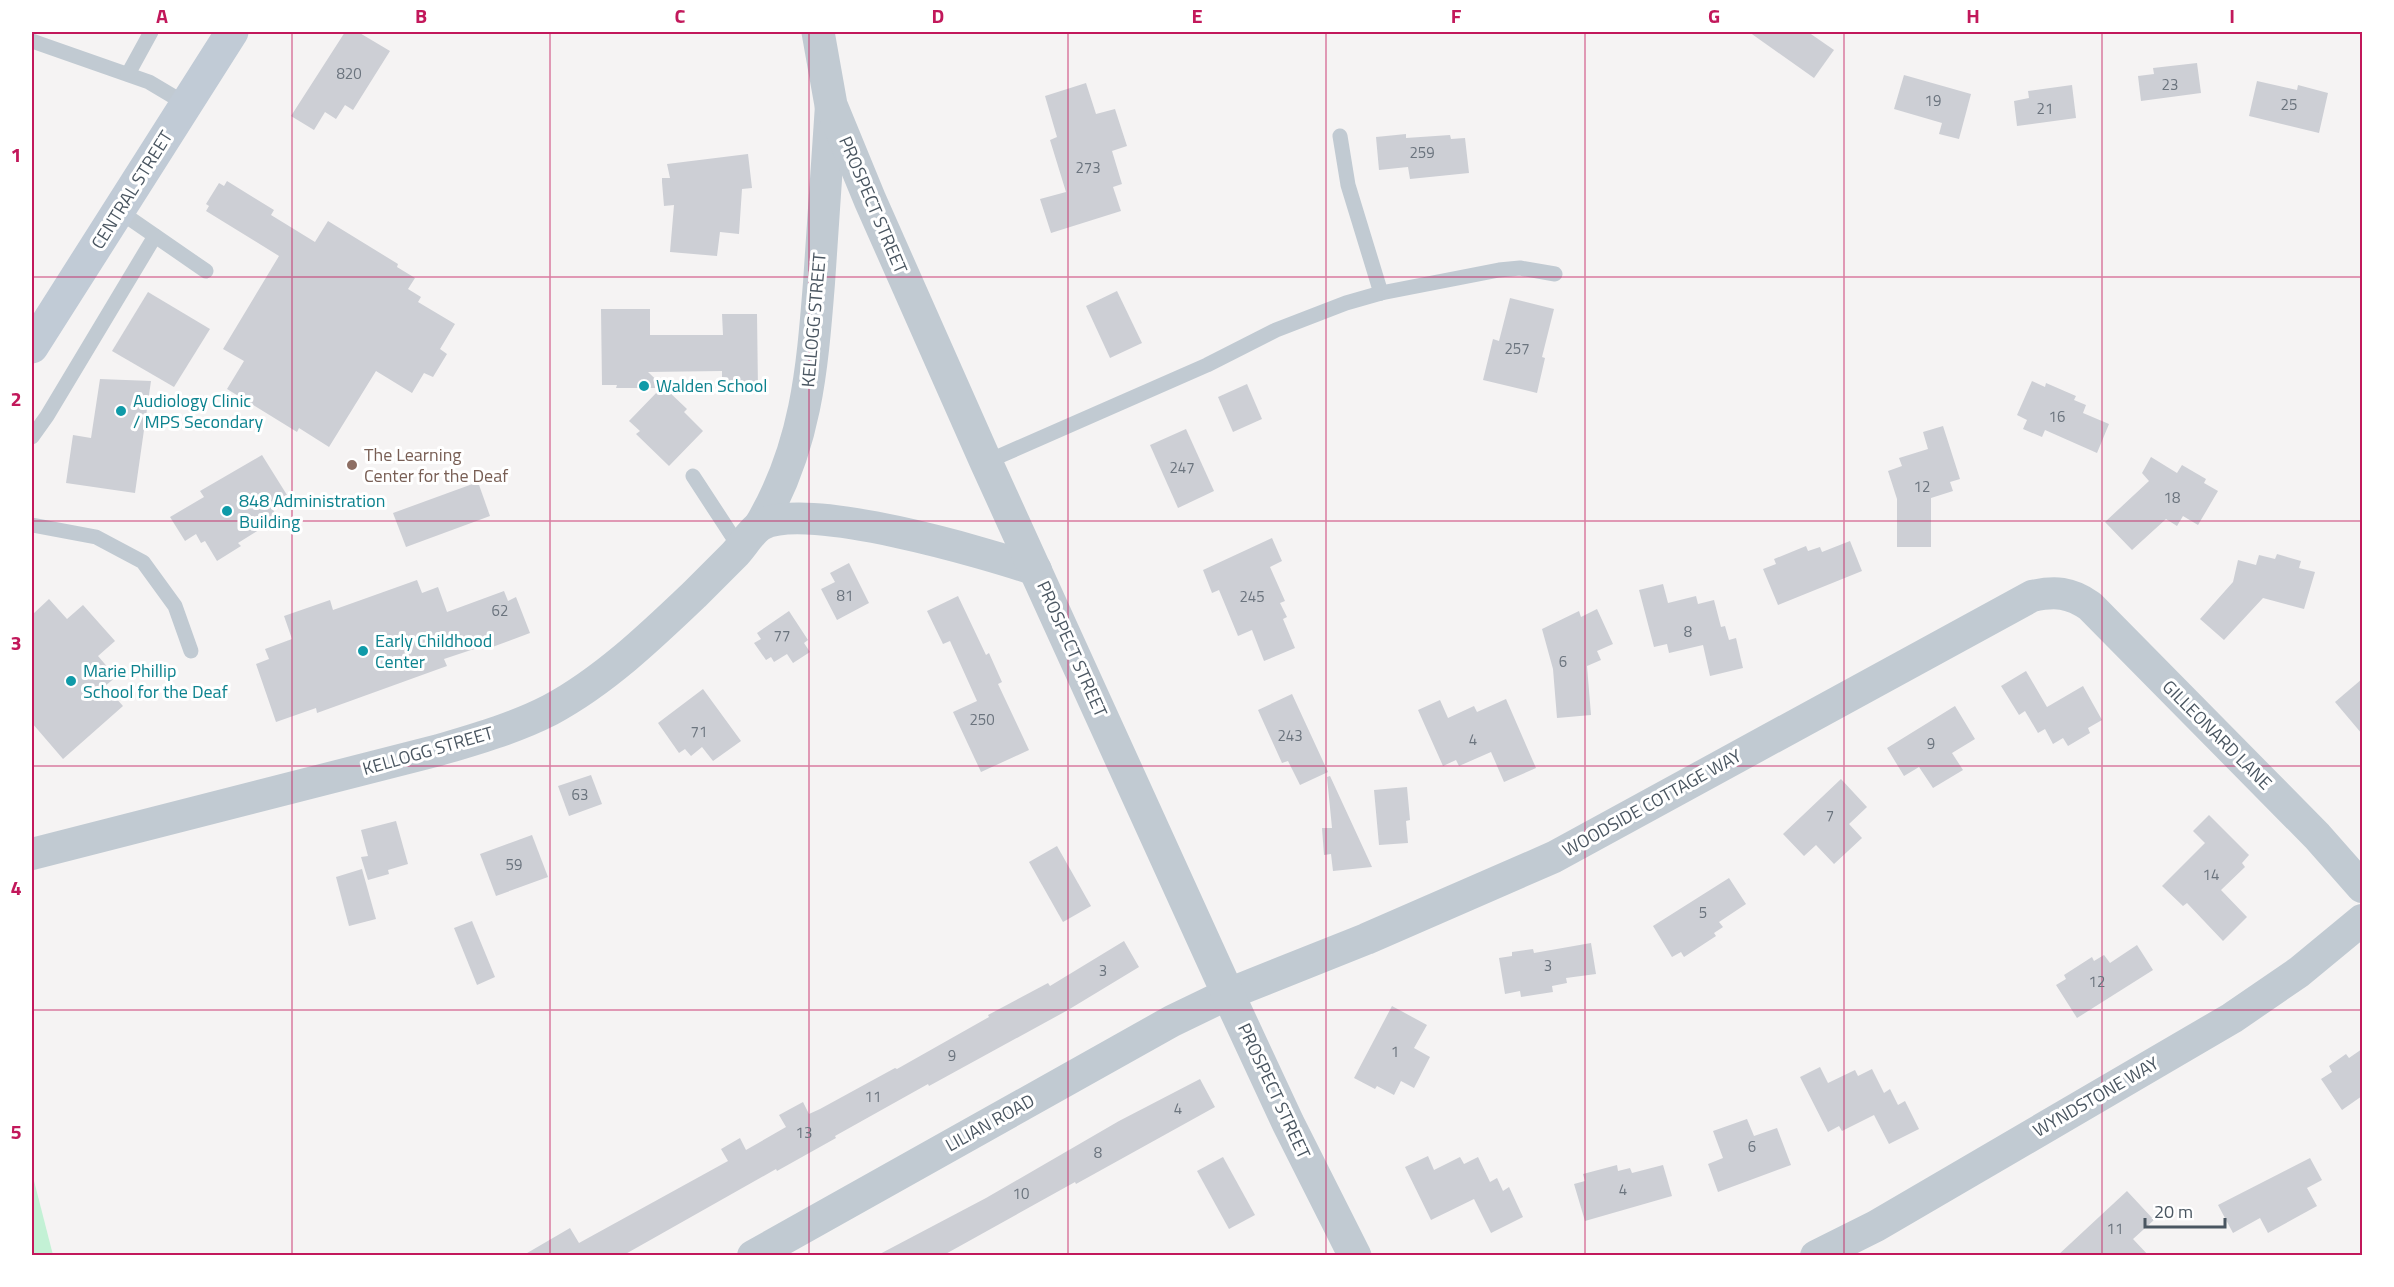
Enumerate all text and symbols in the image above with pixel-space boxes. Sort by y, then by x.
text: A [156,0,168,31]
text: B [415,0,427,31]
text: C [675,0,686,31]
text: D [932,0,944,31]
text: E [1191,0,1203,31]
text: F [1451,0,1462,31]
text: G [1708,0,1720,31]
text: H [1966,0,1980,31]
text: I [2229,0,2235,31]
house number: 820 [336,62,362,85]
house number: 23 [2162,73,2178,96]
house number: 19 [1925,89,1941,112]
house number: 25 [2281,93,2297,116]
house number: 21 [2037,97,2053,120]
street label: CENTRAL STREET [84,125,179,254]
street label: PROSPECT STREET [832,132,915,278]
text: 1 [10,139,22,170]
house number: 259 [1409,141,1435,164]
house number: 273 [1075,156,1101,179]
street label: KELLOGG STREET [794,251,833,388]
house number: 257 [1504,337,1530,360]
place label: Walden School [656,372,768,399]
marker: Walden School [637,379,651,393]
text: 2 [10,383,22,414]
place label: Audiology Clinic / MPS Secondary [133,387,263,435]
marker: Audiology Clinic / MPS Secondary [114,404,128,418]
house number: 16 [2049,405,2065,428]
place label: The Learning Center for the Deaf [364,441,508,489]
house number: 247 [1169,456,1195,479]
marker: The Learning Center for the Deaf [345,458,359,472]
house number: 12 [1914,475,1930,498]
house number: 18 [2164,486,2180,509]
place label: 848 Administration Building [239,487,385,535]
marker: 848 Administration Building [220,504,234,518]
street label: PROSPECT STREET [1030,576,1115,722]
house number: 81 [837,584,853,607]
house number: 245 [1239,585,1265,608]
house number: 62 [492,599,508,622]
house number: 8 [1684,620,1692,643]
house number: 77 [774,624,790,647]
text: 3 [10,627,22,658]
place label: Early Childhood Center [375,627,492,675]
marker: Early Childhood Center [356,644,370,658]
house number: 6 [1559,650,1567,673]
place label: Marie Phillip School for the Deaf [83,657,228,705]
marker: Marie Phillip School for the Deaf [64,674,78,688]
street label: GILLEONARD LANE [2156,674,2278,796]
house number: 250 [969,708,995,731]
street label: KELLOGG STREET [359,719,497,782]
house number: 71 [691,720,707,743]
house number: 243 [1277,724,1303,747]
house number: 4 [1469,728,1477,751]
house number: 9 [1927,732,1935,755]
street label: WOODSIDE COTTAGE WAY [1557,742,1746,863]
house number: 63 [572,783,588,806]
house number: 7 [1826,804,1834,827]
house number: 59 [506,853,522,876]
house number: 14 [2203,863,2219,886]
text: 4 [10,872,22,903]
house number: 5 [1699,901,1707,924]
house number: 3 [1544,954,1552,977]
house number: 3 [1099,959,1107,982]
house number: 12 [2089,970,2105,993]
street label: PROSPECT STREET [1231,1019,1318,1163]
house number: 1 [1391,1040,1399,1063]
house number: 9 [948,1044,956,1067]
street label: WYNDSTONE WAY [2028,1049,2164,1144]
house number: 11 [865,1085,881,1108]
street label: LILIAN ROAD [940,1087,1039,1158]
house number: 4 [1174,1097,1182,1120]
text: 5 [10,1116,22,1147]
house number: 13 [796,1121,812,1144]
house number: 6 [1748,1135,1756,1158]
house number: 8 [1094,1141,1102,1164]
house number: 4 [1619,1178,1627,1201]
house number: 10 [1013,1182,1029,1205]
scale bar [2145,1191,2224,1229]
text: 20 m [2154,1198,2193,1225]
house number: 11 [2107,1217,2123,1240]

